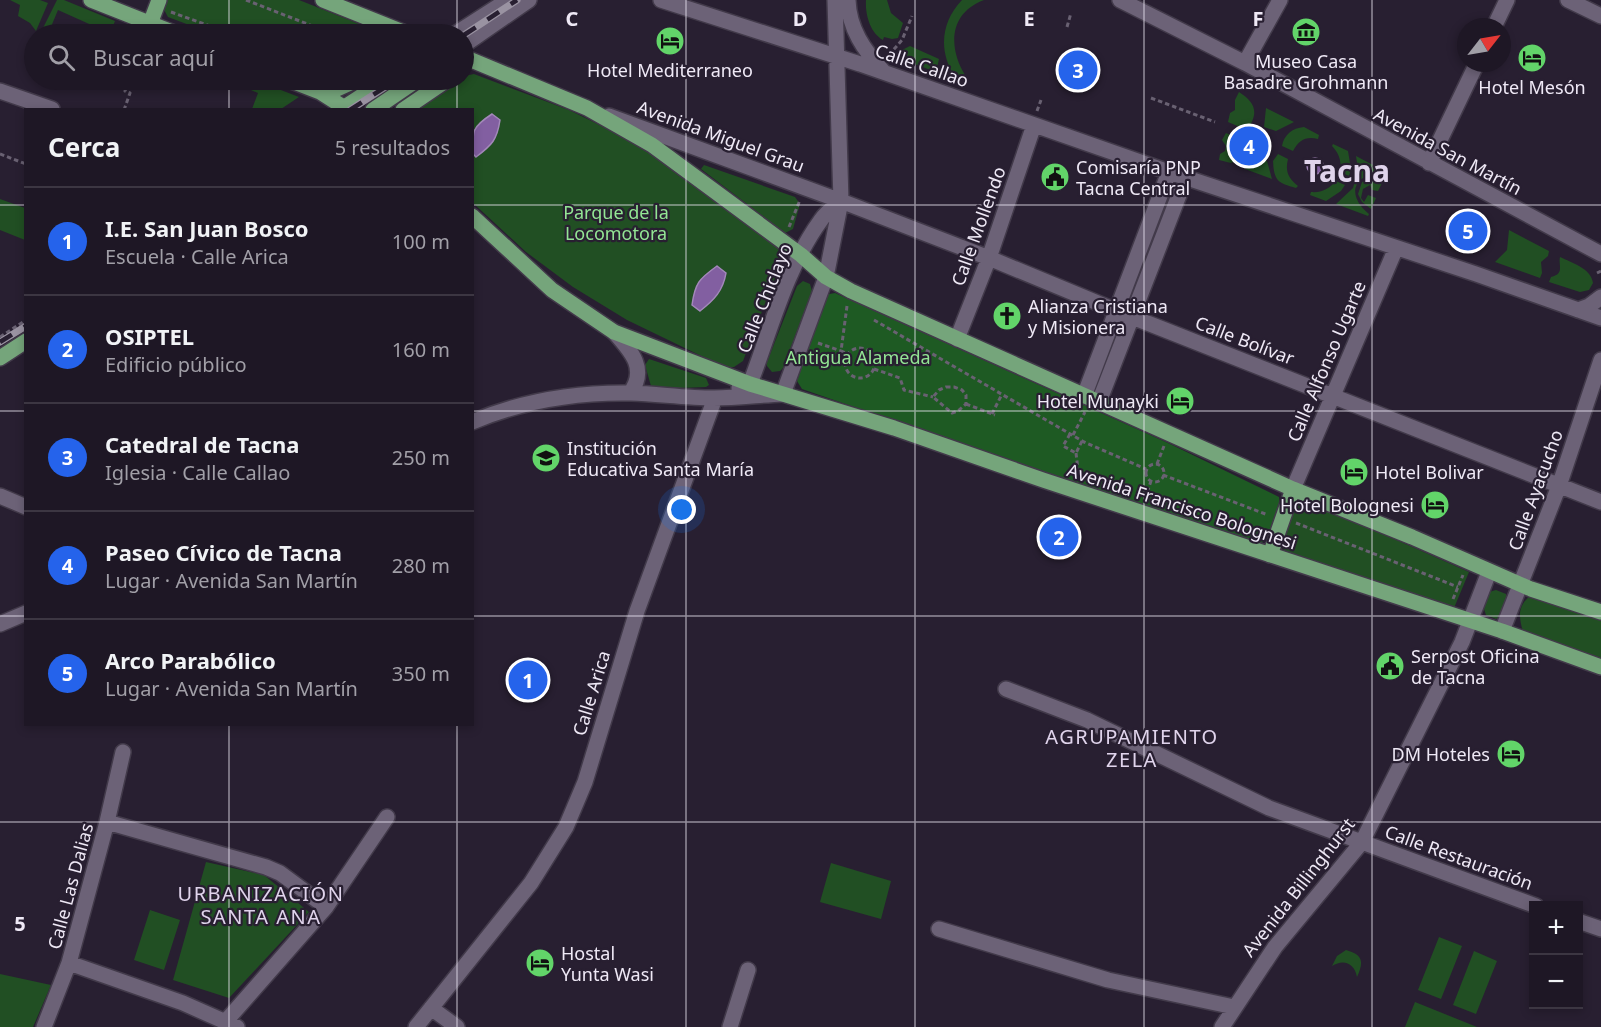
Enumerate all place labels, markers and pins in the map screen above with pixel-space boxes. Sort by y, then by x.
museum icon: Museo Casa Basadre Grohmann [1290,16,1322,48]
hotel icon: Hotel Mediterraneo [654,25,686,57]
hotel icon: Hotel Mesón [1516,42,1548,74]
pin: 3 [1058,48,1098,92]
place label: Museo Casa Basadre Grohmann [1224,49,1388,94]
place label: Hotel Mediterraneo [587,58,753,82]
place label: Hotel Mesón [1478,75,1586,99]
pin: 4 [1230,124,1268,168]
place label: Comisaría PNP Tacna Central [1076,155,1201,200]
public building icon: Comisaría PNP Tacna Central [1039,161,1071,193]
pin: 5 [1448,208,1488,254]
place label: Alianza Cristiana y Misionera [1028,294,1168,339]
church icon: Alianza Cristiana y Misionera [991,300,1023,332]
hotel icon: Hotel Munayki [1164,385,1196,417]
place label: Hotel Munayki [1037,389,1159,413]
place label: Institución Educativa Santa María [567,436,754,481]
school or university icon: Institución Educativa Santa María [530,442,562,474]
hotel icon: Hotel Bolivar [1338,456,1370,488]
place label: Hotel Bolivar [1375,460,1484,484]
hotel icon: Hotel Bolognesi [1419,489,1451,521]
place label: Hotel Bolognesi [1280,493,1414,517]
pin: 2 [1040,514,1078,560]
place label: Serpost Oficina de Tacna [1411,644,1540,689]
public building icon: Serpost Oficina de Tacna [1374,650,1406,682]
pin: 1 [508,658,548,702]
hotel icon: DM Hoteles [1495,738,1527,770]
place label: DM Hoteles [1392,742,1490,766]
place label: Hostal Yunta Wasi [561,941,654,986]
hotel icon: Hostal Yunta Wasi [524,947,556,979]

